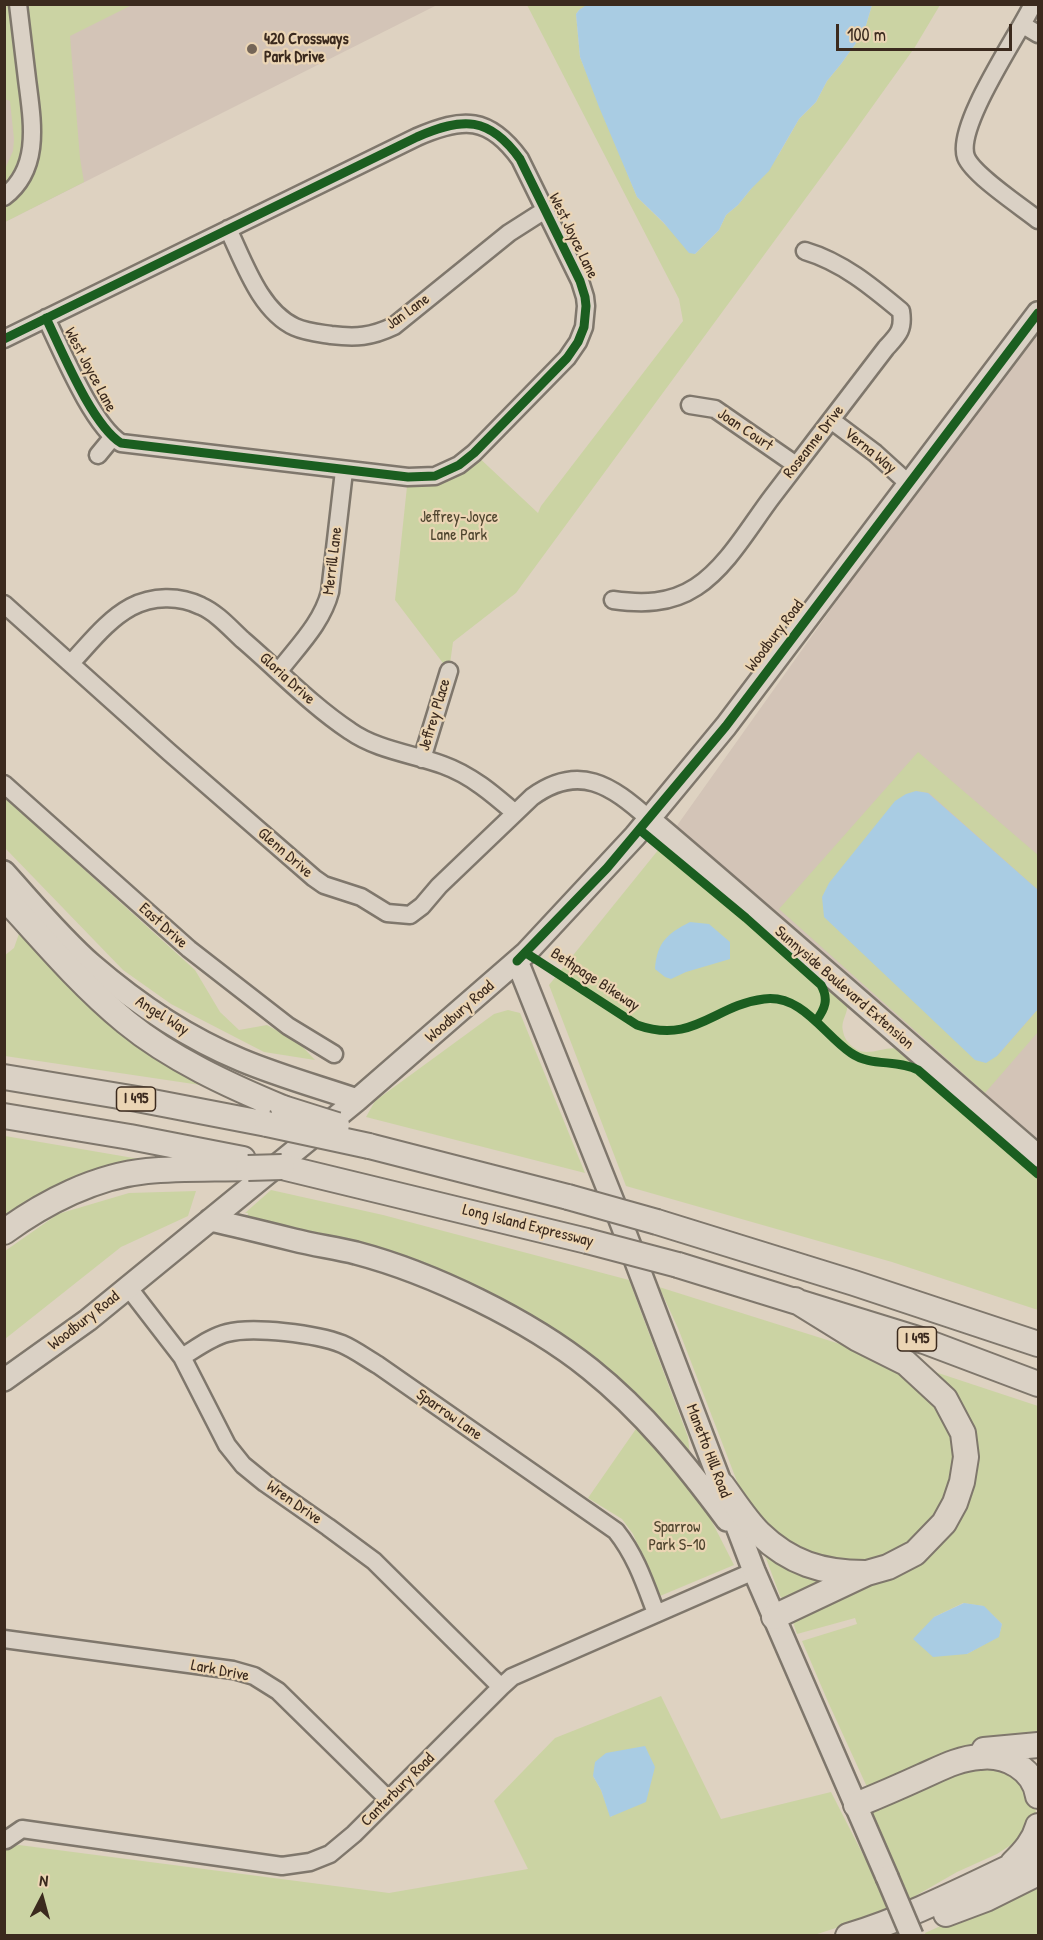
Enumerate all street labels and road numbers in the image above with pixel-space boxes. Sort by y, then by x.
street label: West Joyce Lane [544,190,602,282]
street label: Jan Lane [383,290,433,334]
street label: West Joyce Lane [60,325,120,415]
street label: Roseanne Drive [780,402,848,482]
street label: Joan Court [714,404,776,456]
street label: Verna Way [840,424,900,478]
street label: Merrill Lane [319,526,347,596]
street label: Woodbury Road [742,596,808,676]
street label: Gloria Drive [255,649,319,709]
street label: Jeffrey Place [415,677,455,753]
street label: Glenn Drive [254,824,316,882]
street label: East Drive [135,899,191,953]
street label: Sunnyside Boulevard Extension [770,922,918,1054]
street label: Bethpage Bikeway [547,944,643,1016]
street label: Woodbury Road [422,977,498,1047]
street label: Angel Way [132,992,192,1040]
road number: I 495 [116,1087,156,1111]
street label: Long Island Expressway [460,1200,596,1252]
street label: Woodbury Road [45,1287,123,1355]
road number: I 495 [898,1327,936,1351]
street label: Sparrow Lane [412,1385,486,1445]
street label: Manetto Hill Road [681,1402,735,1500]
street label: Wren Drive [263,1477,325,1529]
street label: Lark Drive [189,1656,251,1686]
street label: Canterbury Road [357,1749,439,1831]

